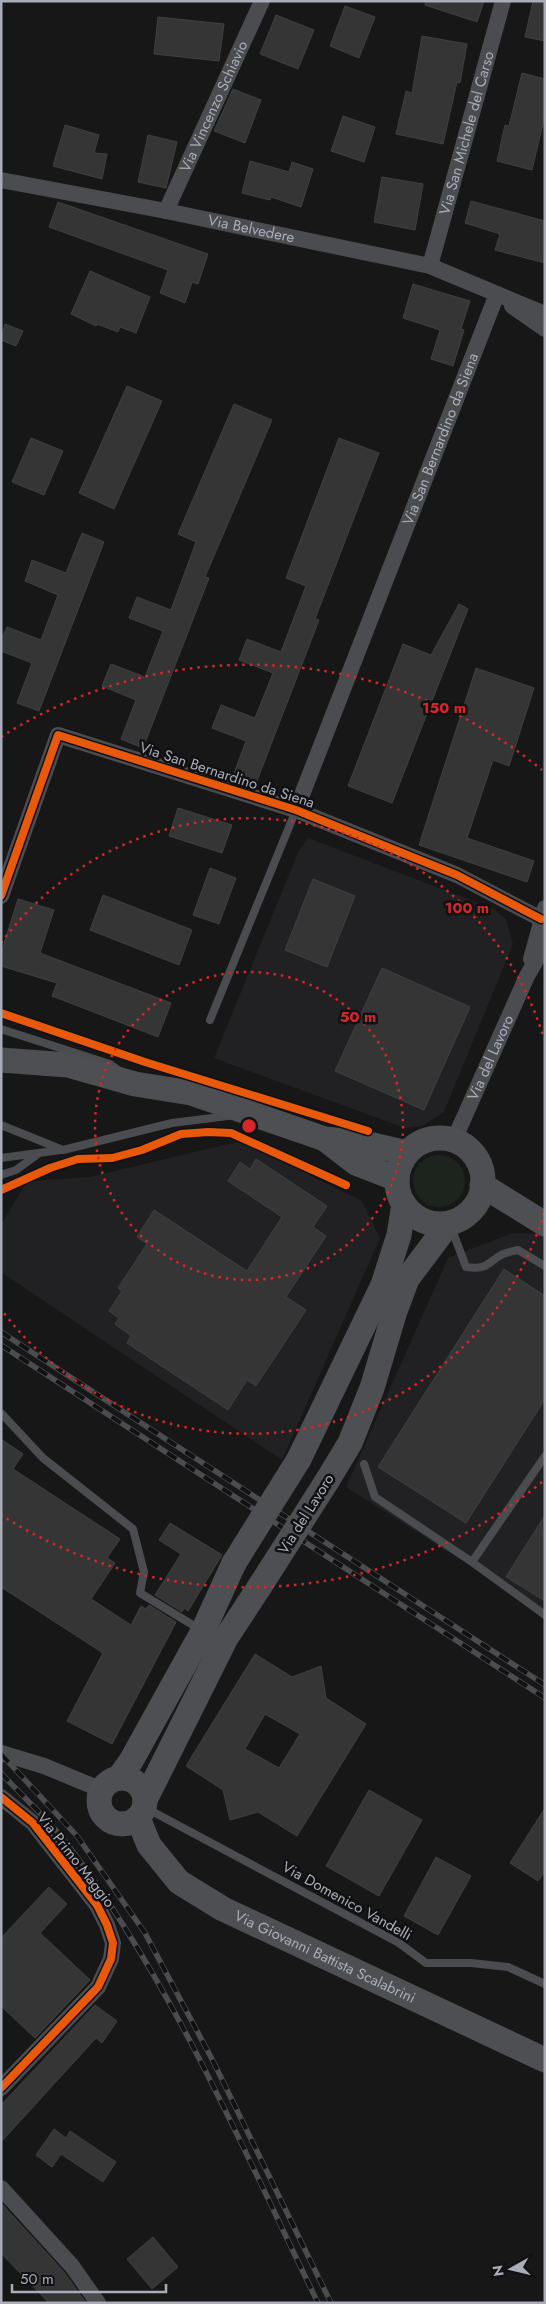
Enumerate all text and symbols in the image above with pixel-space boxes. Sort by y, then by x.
street label: Via Vincenzo Schiavio [174,37,253,176]
street label: Via San Michele del Carso [434,49,500,217]
street label: Via Belvedere [206,209,297,249]
street label: Via San Bernardino da Siena [397,350,484,529]
text: 150 m [422,697,466,719]
street label: Via San Bernardino da Siena [137,736,317,814]
text: 100 m [445,897,489,919]
text: 50 m [340,1006,376,1028]
street label: Via del Lavoro [462,1012,519,1104]
centre of rings [240,1117,258,1135]
street label: Via del Lavoro [272,1469,340,1559]
street label: Via Primo Maggio [32,1808,120,1912]
street label: Via Domenico Vandelli [278,1856,416,1946]
street label: Via Giovanni Battista Scalabrini [231,1905,419,2009]
north arrow [486,2244,536,2294]
scale bar [12,2262,166,2294]
text: N [487,2264,509,2278]
text: 50 m [20,2268,54,2290]

